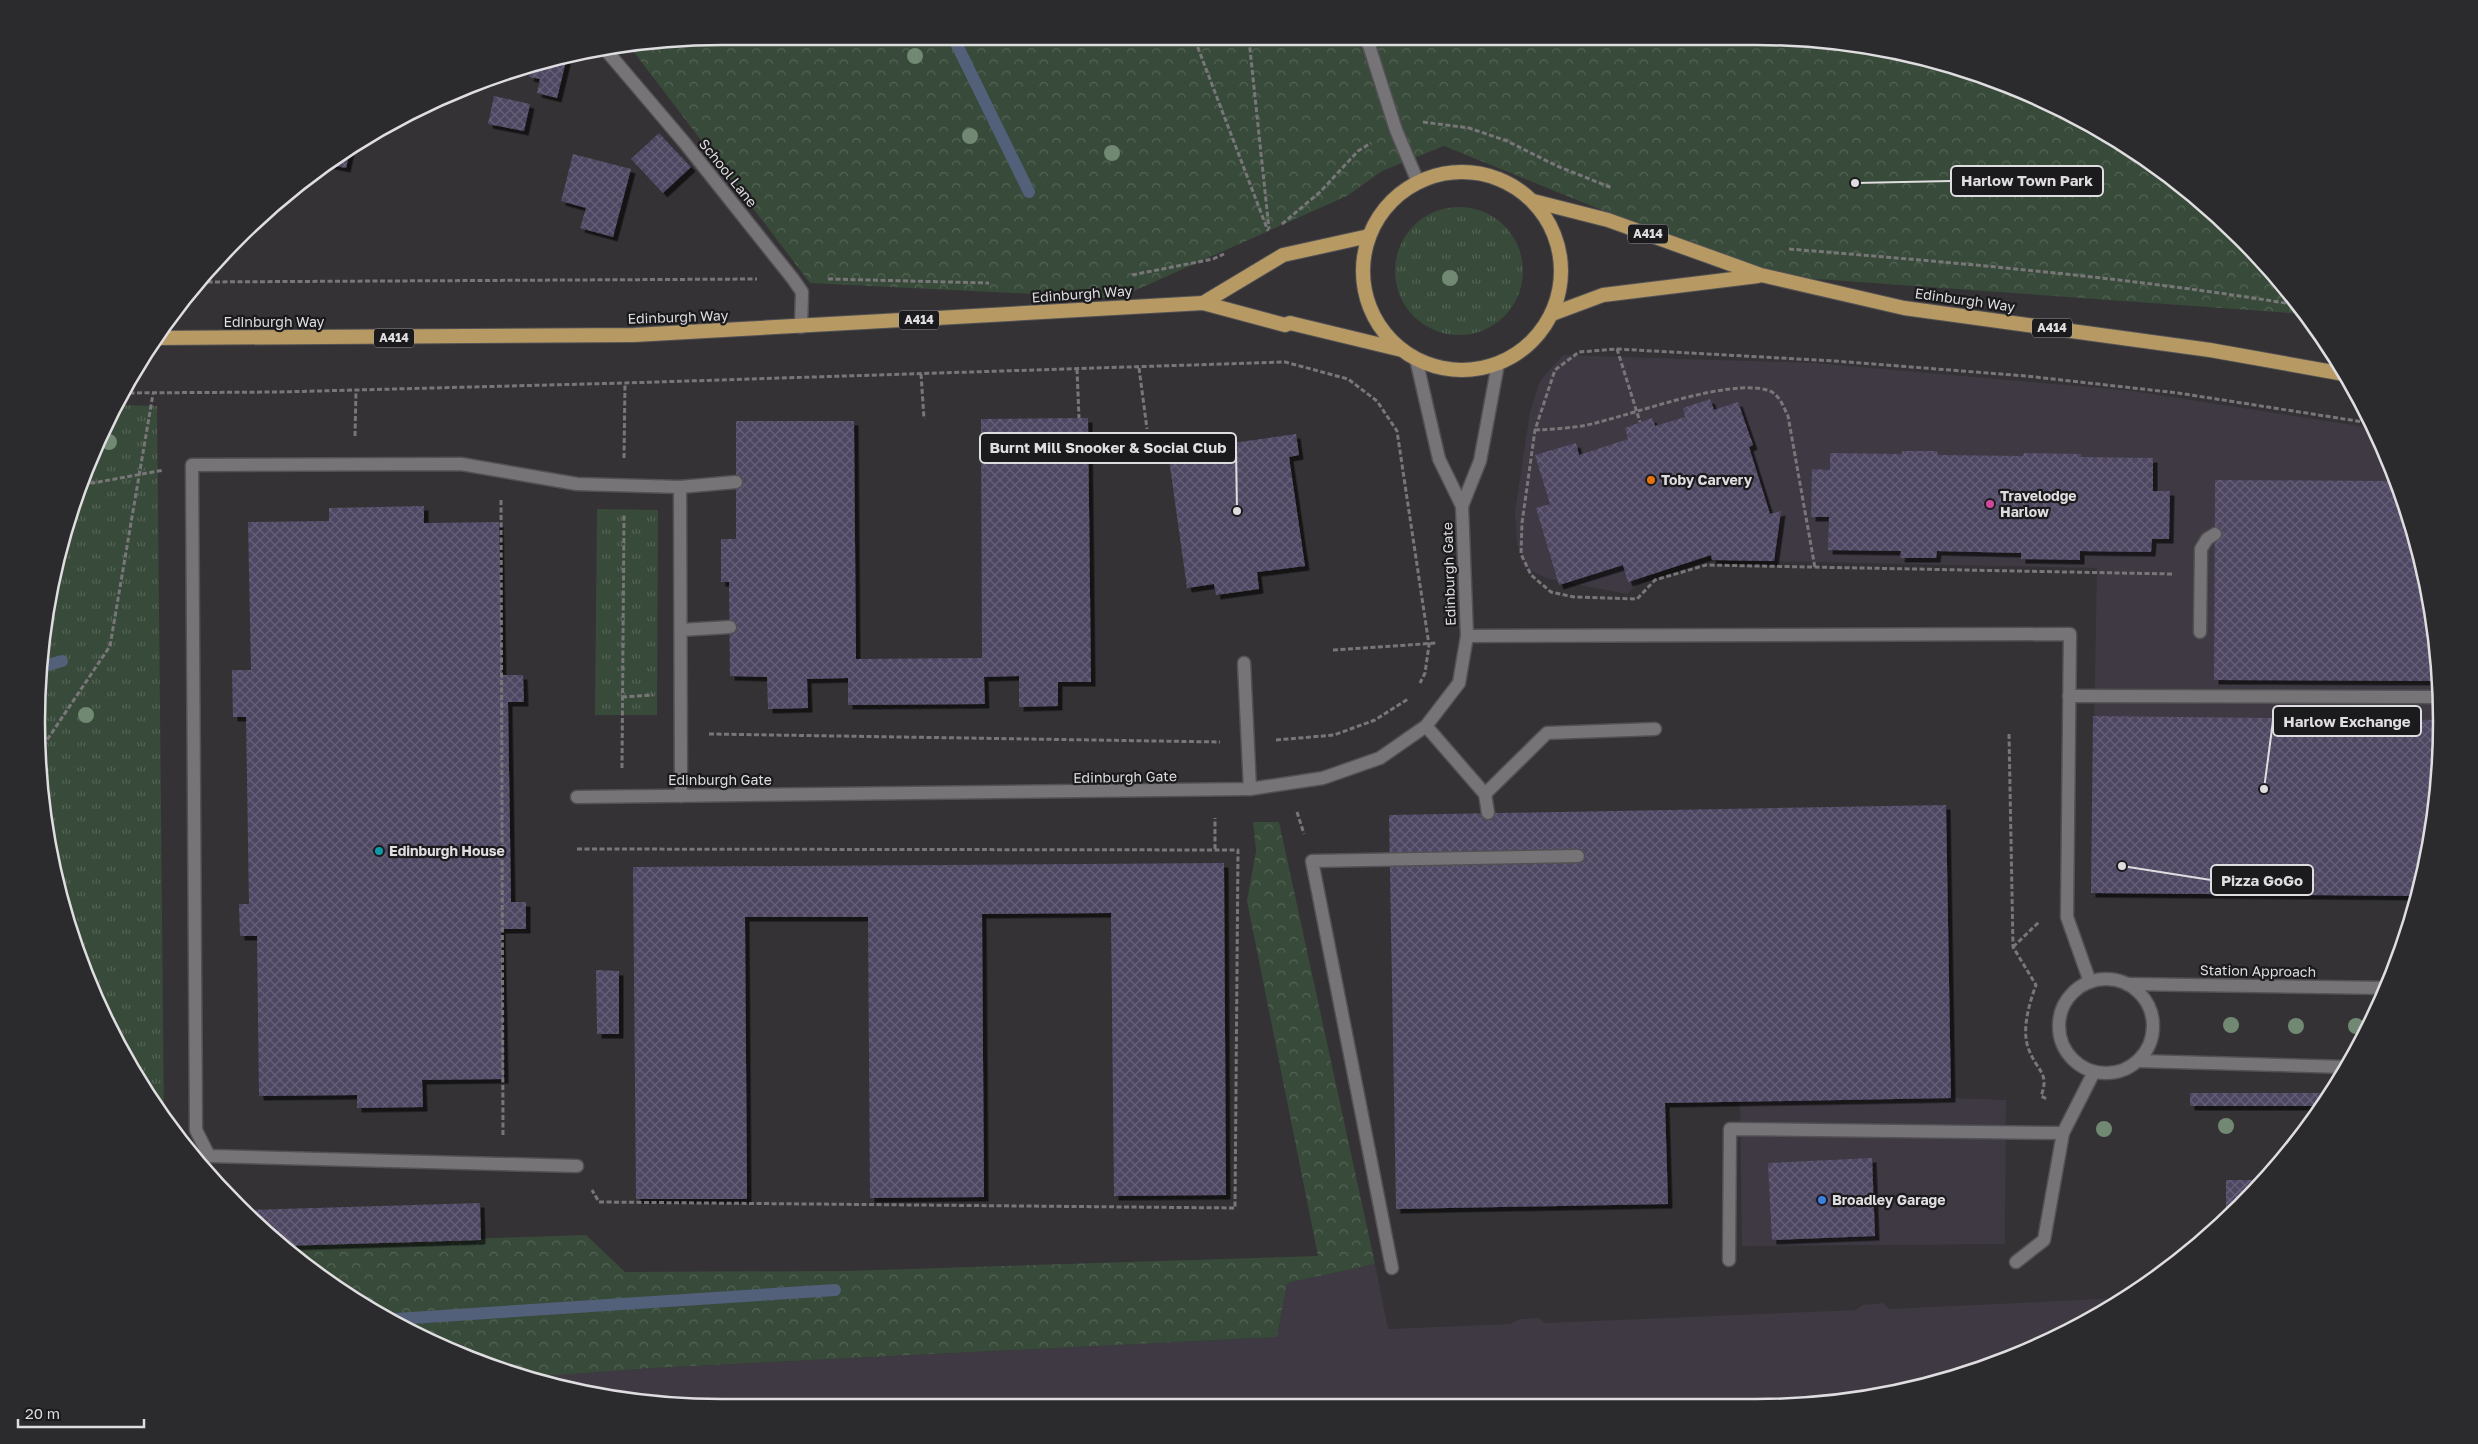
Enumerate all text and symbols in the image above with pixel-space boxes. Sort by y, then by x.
street label: School Lane [696,135,761,210]
callout: Harlow Town Park [1951,166,2103,196]
text: Harlow Town Park [1961,171,2093,189]
road number: A414 [1628,224,1668,243]
street label: Edinburgh Way [1031,281,1133,305]
street label: Edinburgh Way [1914,284,2016,315]
street label: Edinburgh Way [627,306,729,327]
road number: A414 [899,310,939,330]
street label: Edinburgh Way [224,313,325,330]
road number: A414 [2032,318,2072,338]
road number: A414 [374,328,414,348]
callout: Burnt Mill Snooker & Social Club [980,433,1236,463]
text: Burnt Mill Snooker & Social Club [990,438,1226,456]
place label: Toby Carvery [1661,471,1753,488]
marker: Toby Carvery [1645,474,1657,486]
place label: Travelodge Harlow [2000,487,2077,520]
marker: Travelodge Harlow [1984,498,1996,510]
street label: Edinburgh Gate [1438,522,1459,626]
callout: Harlow Exchange [2273,706,2421,736]
text: Harlow Exchange [2283,712,2411,730]
street label: Edinburgh Gate [1073,767,1177,786]
street label: Edinburgh Gate [668,771,772,788]
place label: Edinburgh House [389,842,505,859]
marker: Edinburgh House [373,845,385,857]
callout: Pizza GoGo [2211,865,2313,895]
text: Pizza GoGo [2221,871,2303,889]
street label: Station Approach [2200,961,2316,980]
place label: Broadley Garage [1832,1191,1945,1208]
marker: Broadley Garage [1816,1194,1828,1206]
scale bar [18,1396,144,1428]
text: 20 m [25,1404,60,1422]

